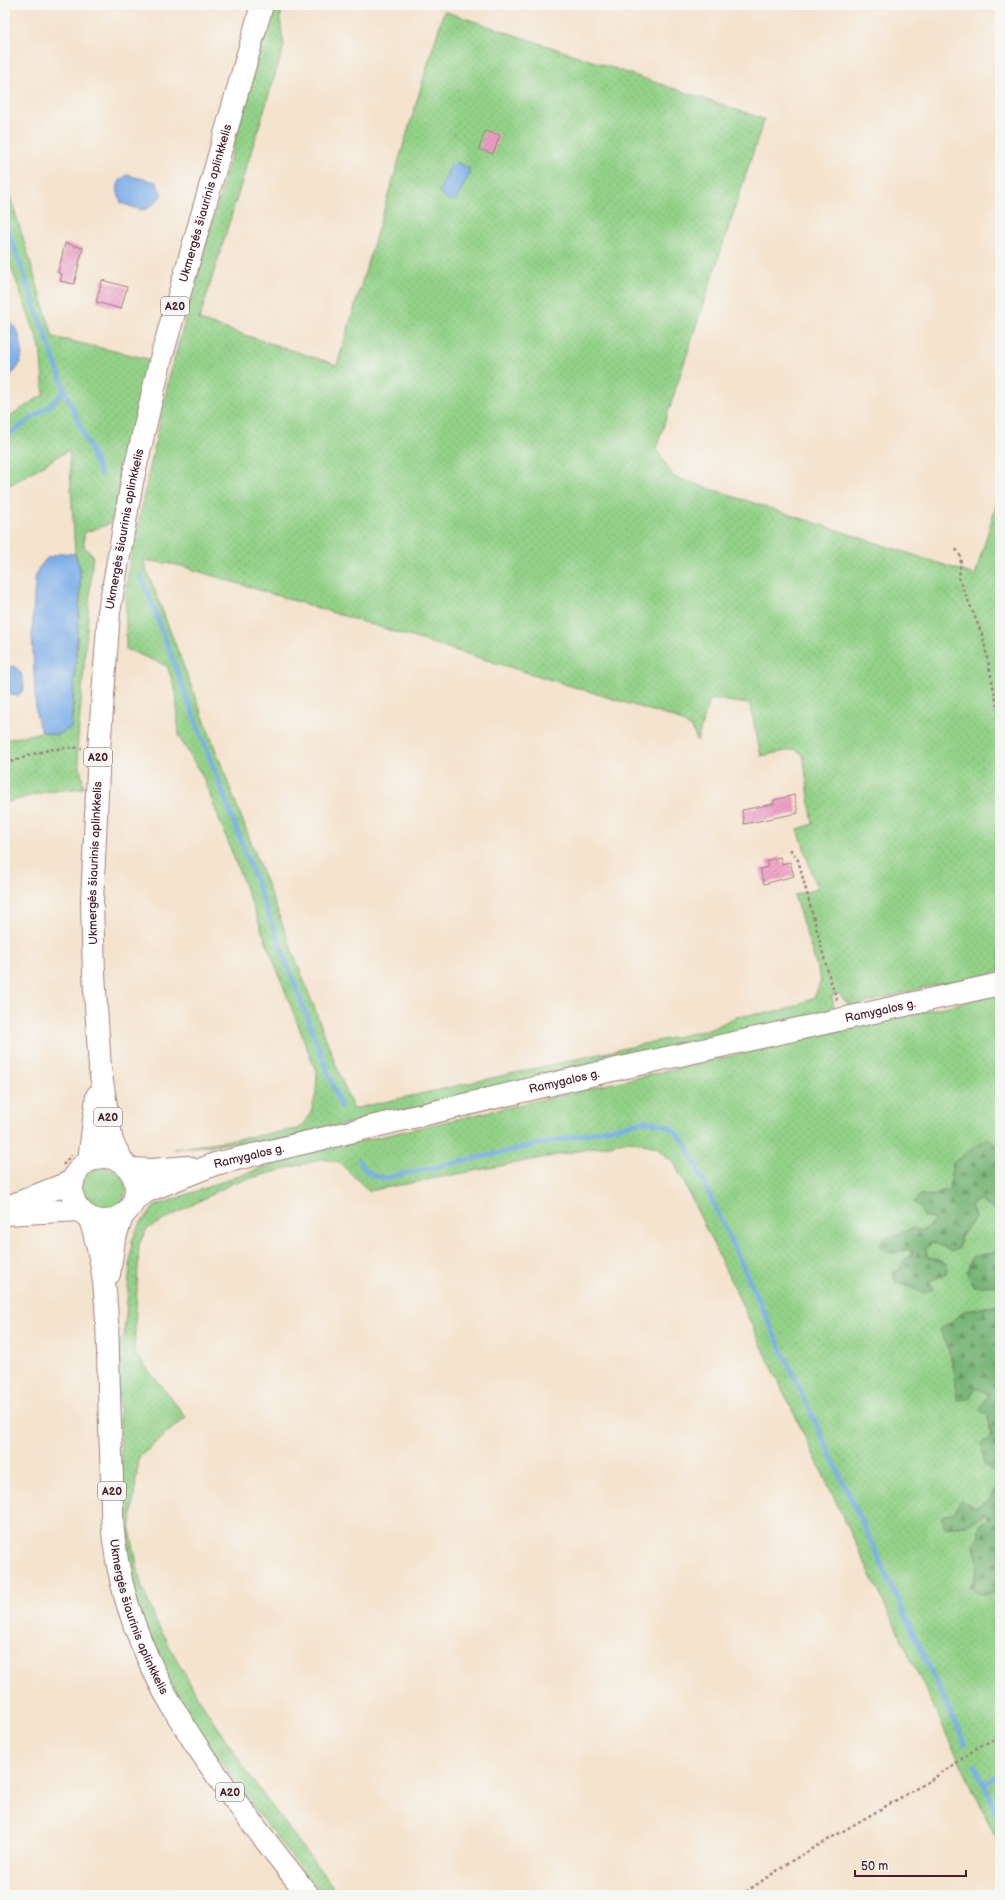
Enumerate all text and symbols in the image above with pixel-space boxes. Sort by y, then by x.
street label: Ukmergės šiaurinis aplinkkelis [176,123,236,284]
road number: A20 [161,297,189,315]
street label: Ukmergės šiaurinis aplinkkelis [103,447,148,611]
road number: A20 [84,748,112,766]
street label: Ukmergės šiaurinis aplinkkelis [85,781,106,945]
street label: Ramygalos g. [844,996,917,1026]
street label: Ramygalos g. [527,1066,601,1097]
road number: A20 [94,1108,122,1126]
street label: Ramygalos g. [212,1141,286,1172]
road number: A20 [98,1482,126,1500]
street label: Ukmergės šiaurinis aplinkkelis [106,1538,171,1697]
road number: A20 [216,1783,244,1801]
scale bar [855,1852,966,1878]
text: 50 m [861,1859,888,1874]

